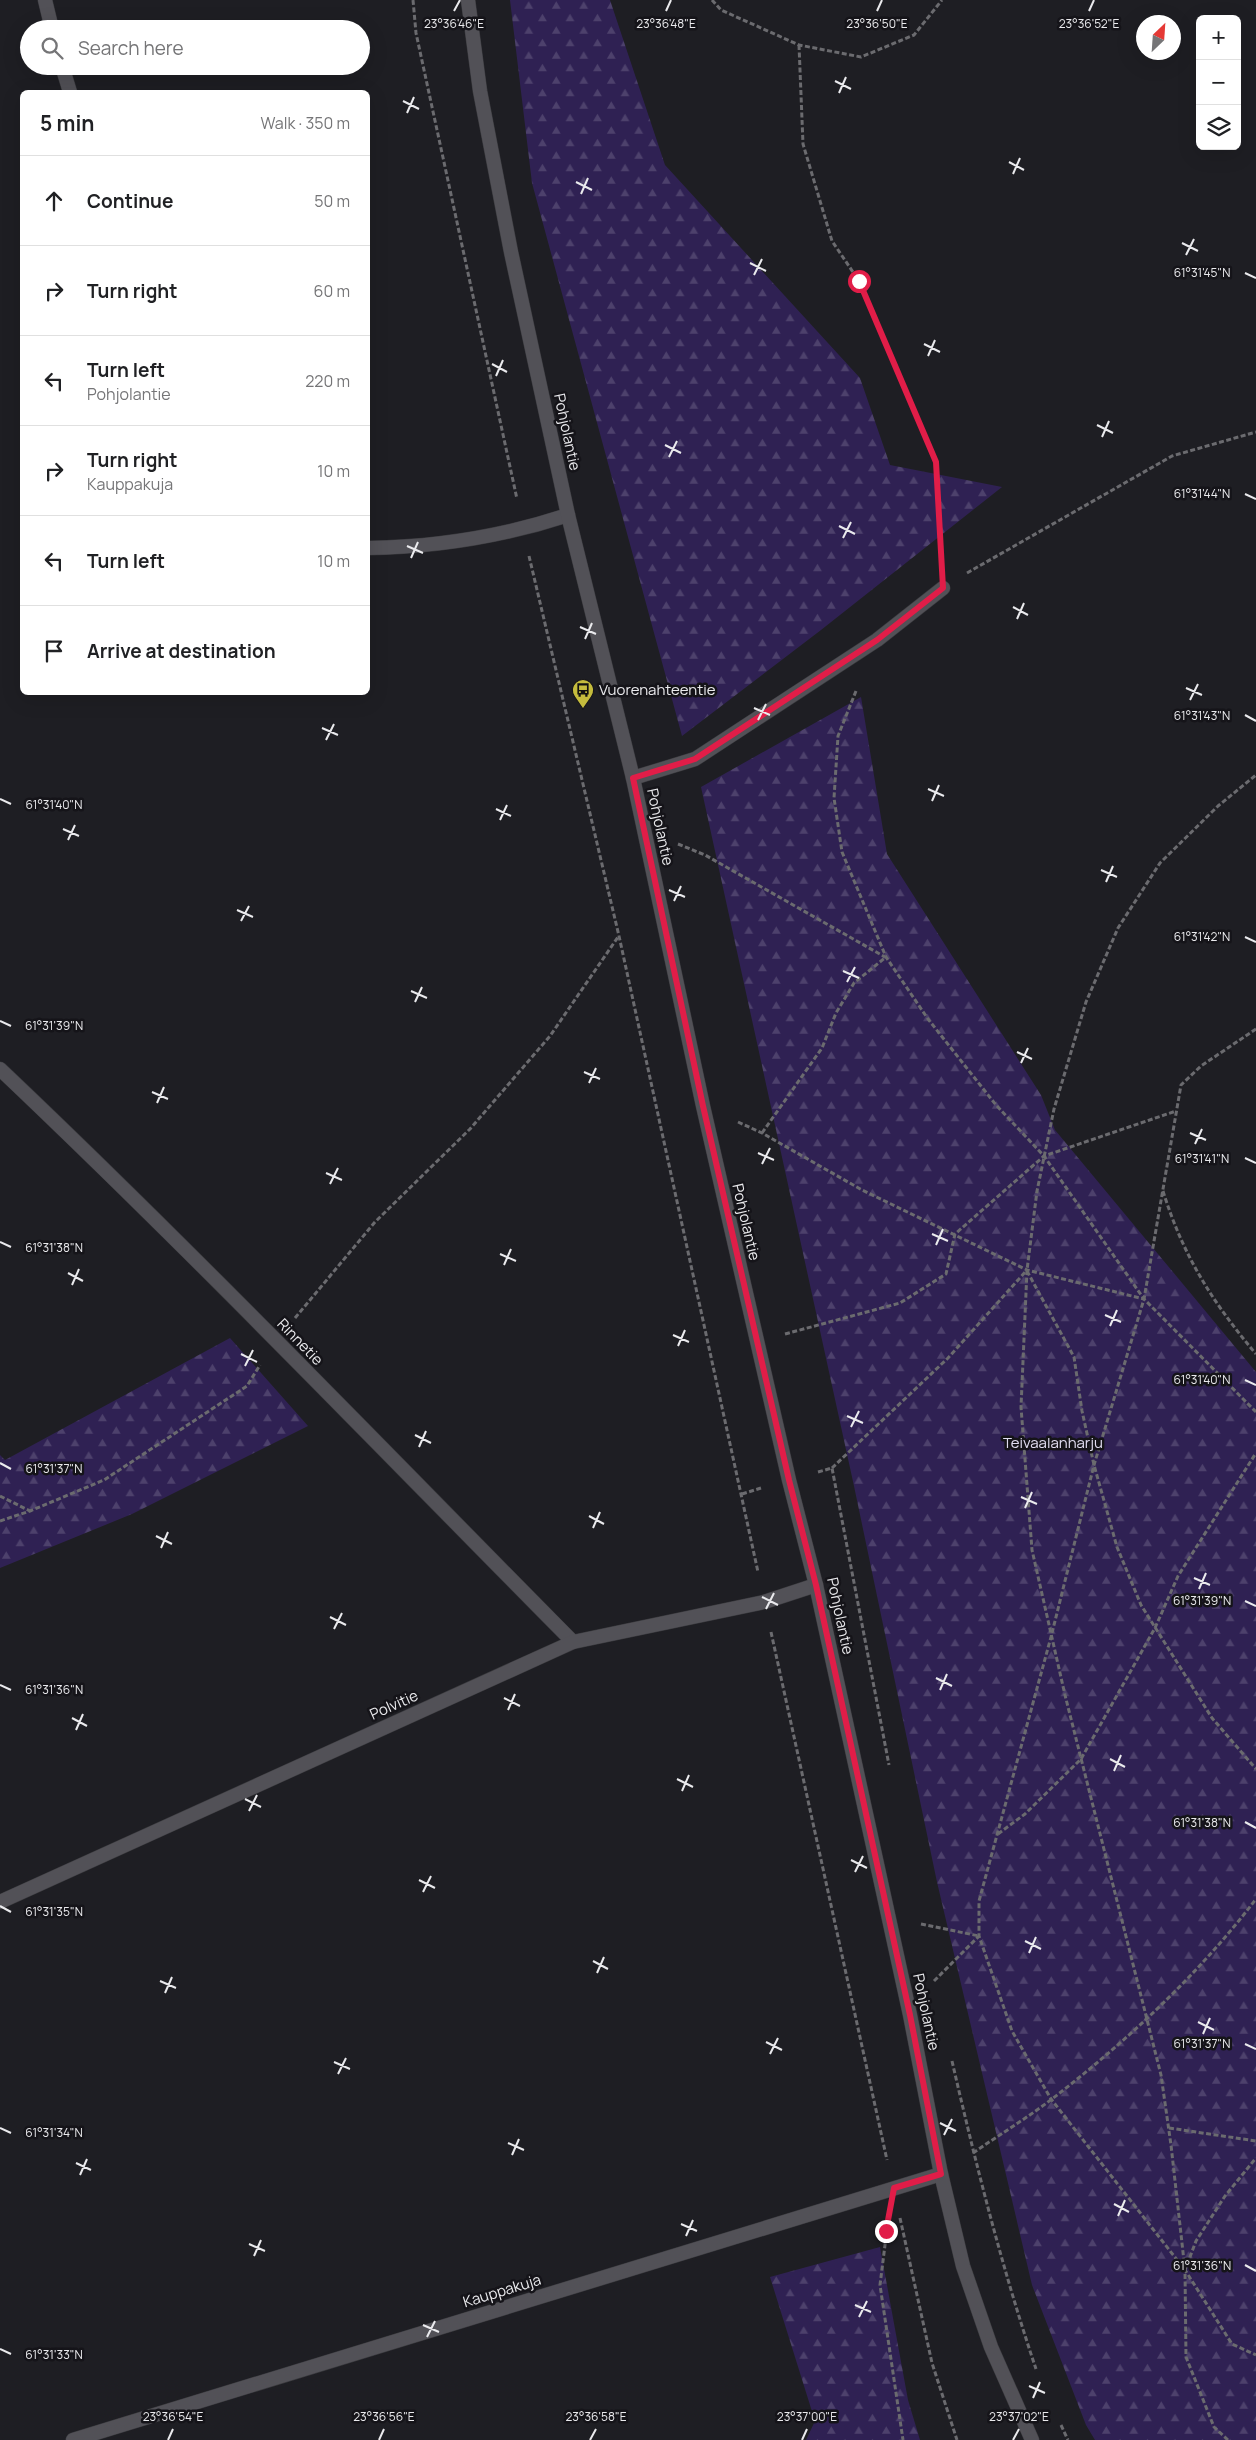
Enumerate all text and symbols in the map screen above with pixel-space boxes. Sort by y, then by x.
text: 23°36'46"E [424,15,484,32]
text: 23°36'48"E [636,15,696,32]
text: 23°36'50"E [846,15,908,32]
text: 23°36'52"E [1059,15,1119,32]
north arrow [1136,15,1181,60]
map controls [1196,15,1241,150]
button: + [1196,15,1241,60]
search box [20,20,370,75]
icon: search [38,34,66,62]
text: Search here [78,35,184,61]
button: − [1196,60,1241,105]
button: layers [1196,105,1241,150]
text: 5 min [40,109,94,137]
text: Walk · 350 m [261,112,350,134]
icon: ahead [40,187,68,215]
text: Continue [87,188,173,214]
text: 50 m [314,190,350,212]
text: 61°31'45"N [1174,264,1230,281]
route start [848,270,871,293]
icon: right [40,277,68,305]
text: Turn right [87,278,177,304]
text: 60 m [314,280,350,302]
text: Turn left [87,357,165,383]
icon: left [40,367,68,395]
text: 220 m [305,370,350,392]
text: Pohjolantie [87,383,171,405]
street label: Pohjolantie [549,391,586,473]
text: Turn right [87,447,177,473]
icon: right [40,457,68,485]
text: 10 m [317,460,350,482]
text: Kauppakuja [87,473,173,495]
text: 61°31'44"N [1174,485,1230,502]
icon: left [40,547,68,575]
text: Turn left [87,548,165,574]
text: 10 m [317,550,350,572]
icon: arrive [40,637,68,665]
text: Arrive at destination [87,638,276,664]
bus stop icon: Vuorenahteentie [571,678,595,709]
place label: Vuorenahteentie [599,679,716,700]
text: 61°31'43"N [1174,707,1230,724]
street label: Pohjolantie [642,786,679,868]
text: 61°31'40"N [25,796,83,813]
text: 61°31'42"N [1174,928,1230,945]
text: 61°31'39"N [25,1017,83,1034]
text: 61°31'41"N [1175,1150,1229,1167]
street label: Pohjolantie [727,1181,766,1263]
text: 61°31'38"N [25,1239,83,1256]
street label: Rinnetie [273,1314,328,1370]
text: 61°31'40"N [1173,1371,1231,1388]
park label: Teivaalanharju [1003,1432,1103,1453]
text: 61°31'37"N [26,1460,82,1477]
street label: Pohjolantie [822,1575,859,1657]
text: 61°31'39"N [1173,1592,1231,1609]
text: 61°31'36"N [25,1681,83,1698]
street label: Polvitie [366,1685,421,1724]
text: 61°31'38"N [1173,1814,1231,1831]
text: 61°31'35"N [25,1903,83,1920]
street label: Pohjolantie [908,1971,945,2053]
text: 61°31'37"N [1174,2035,1230,2052]
text: 61°31'34"N [25,2124,83,2141]
route end [875,2220,898,2243]
text: 61°31'36"N [1173,2257,1231,2274]
street label: Kauppakuja [460,2269,544,2312]
text: 61°31'33"N [25,2346,83,2363]
text: 23°36'54"E [143,2408,204,2425]
text: 23°36'56"E [353,2408,415,2425]
text: 23°36'58"E [566,2408,627,2425]
text: 23°37'00"E [777,2408,837,2425]
text: 23°37'02"E [989,2408,1049,2425]

